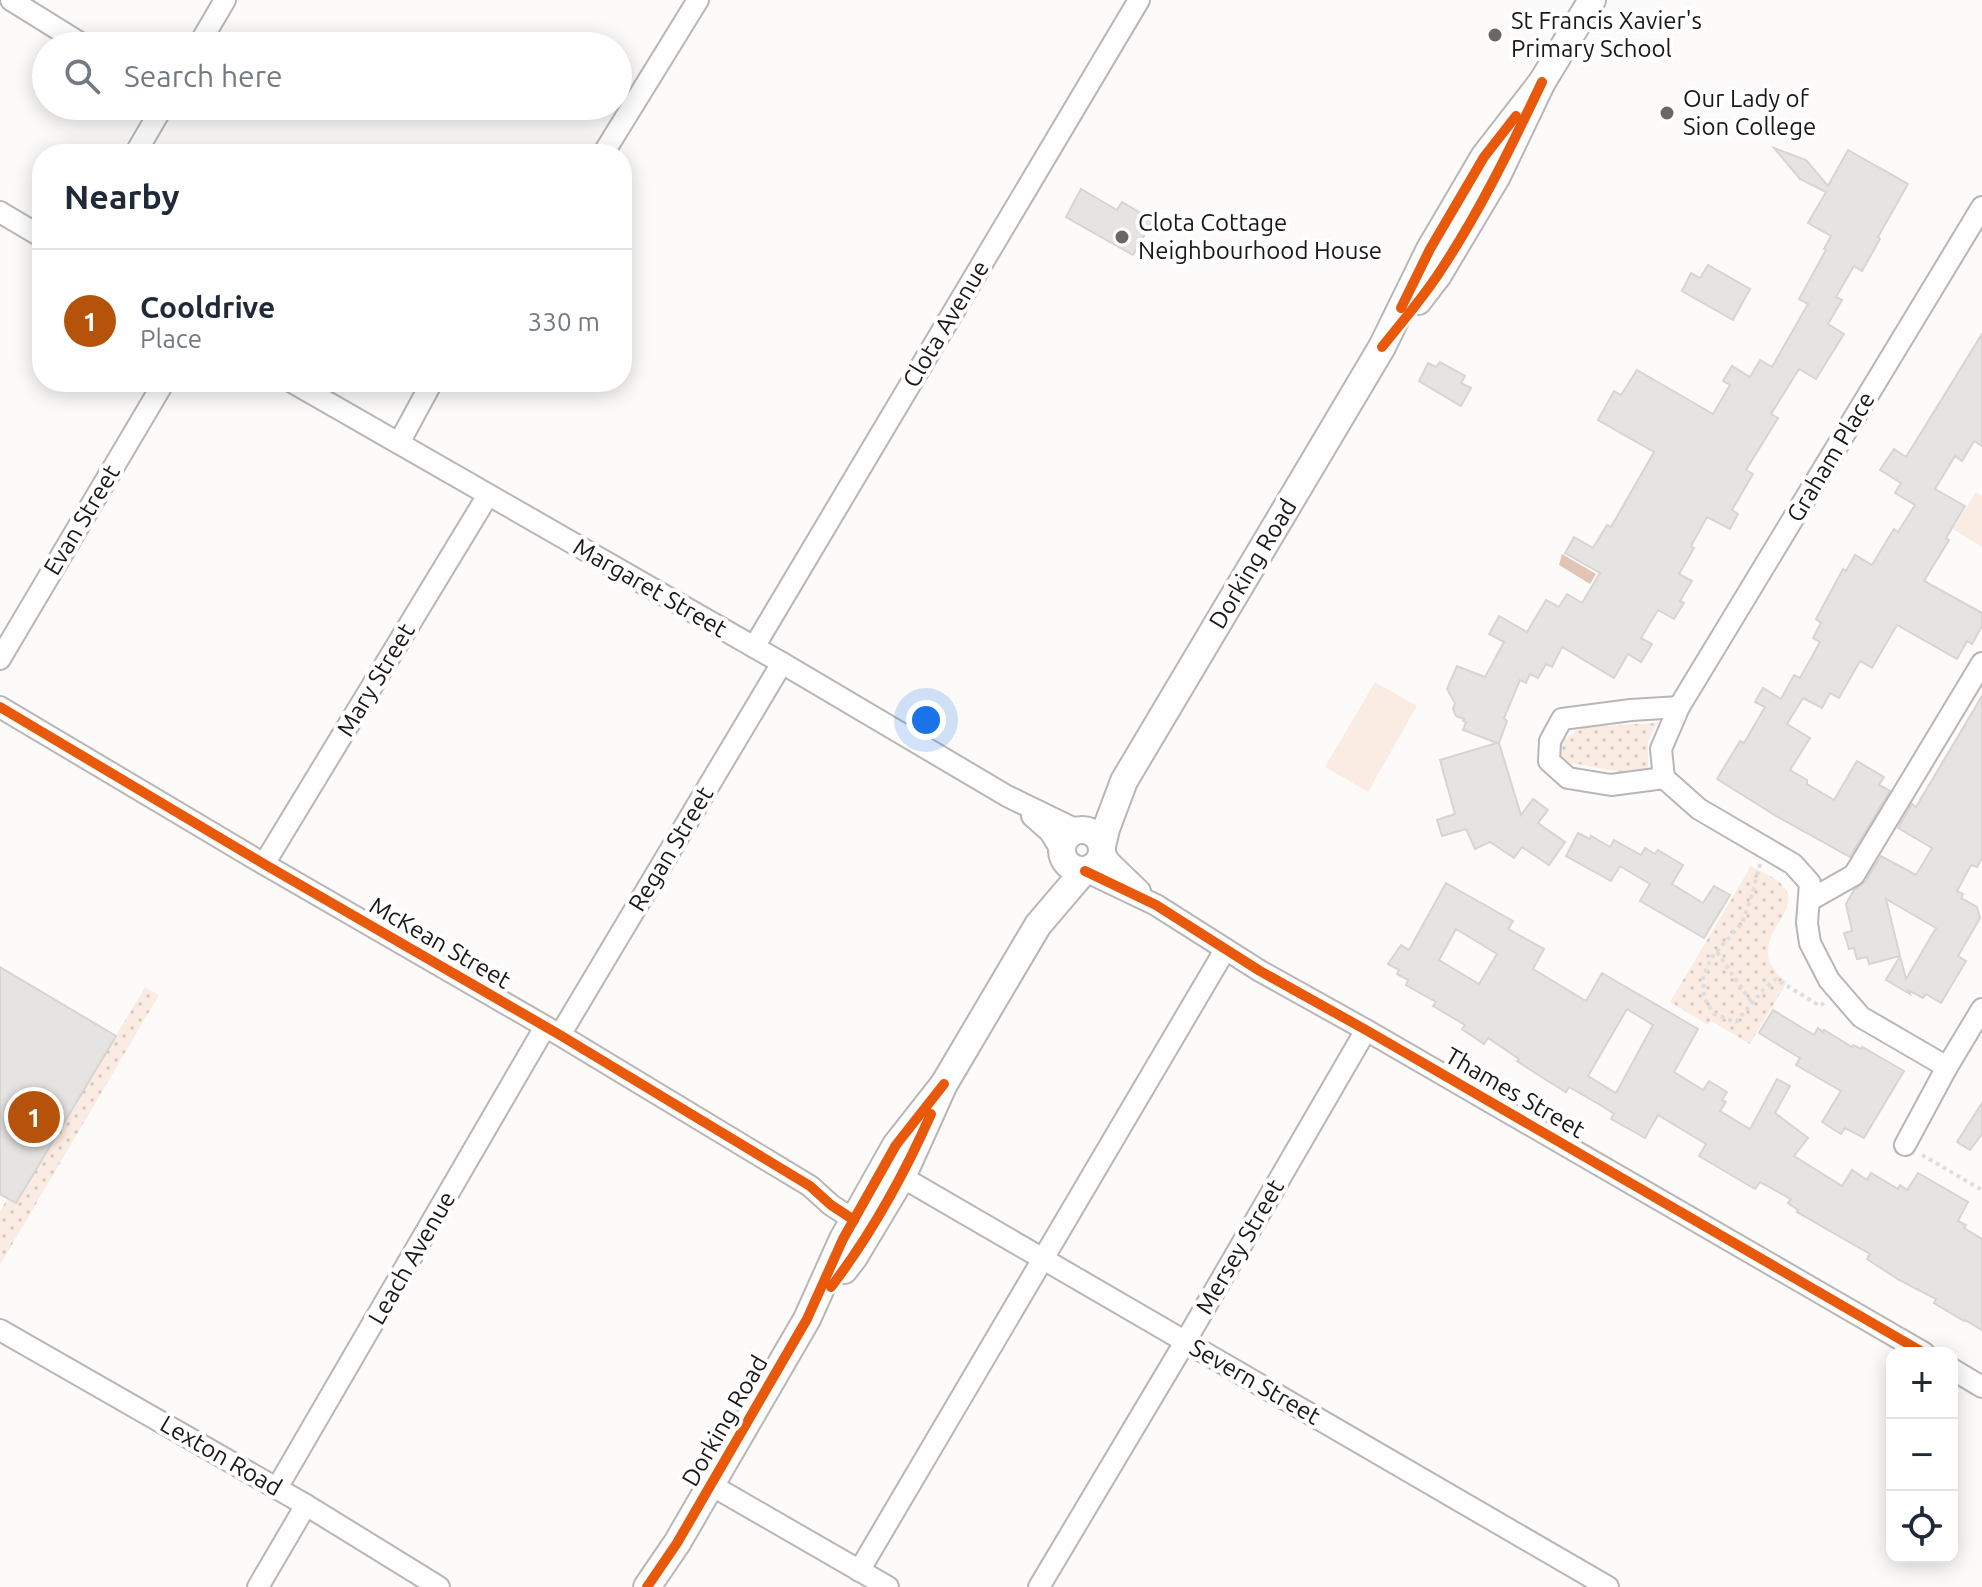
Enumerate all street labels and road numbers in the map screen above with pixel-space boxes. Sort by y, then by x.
street label: Clota Avenue [897,255,994,392]
street label: Graham Place [1781,387,1880,527]
street label: Evan Street [38,459,125,580]
street label: Dorking Road [1203,494,1302,633]
street label: Margaret Street [569,533,732,643]
street label: Mary Street [331,618,420,741]
street label: Regan Street [623,781,719,916]
street label: McKean Street [365,891,516,994]
street label: Thames Street [1441,1042,1590,1144]
street label: Mersey Street [1190,1174,1289,1319]
street label: Leach Avenue [363,1186,461,1329]
street label: Severn Street [1185,1333,1326,1430]
street label: Dorking Road [676,1351,773,1491]
street label: Lexton Road [156,1410,287,1501]

